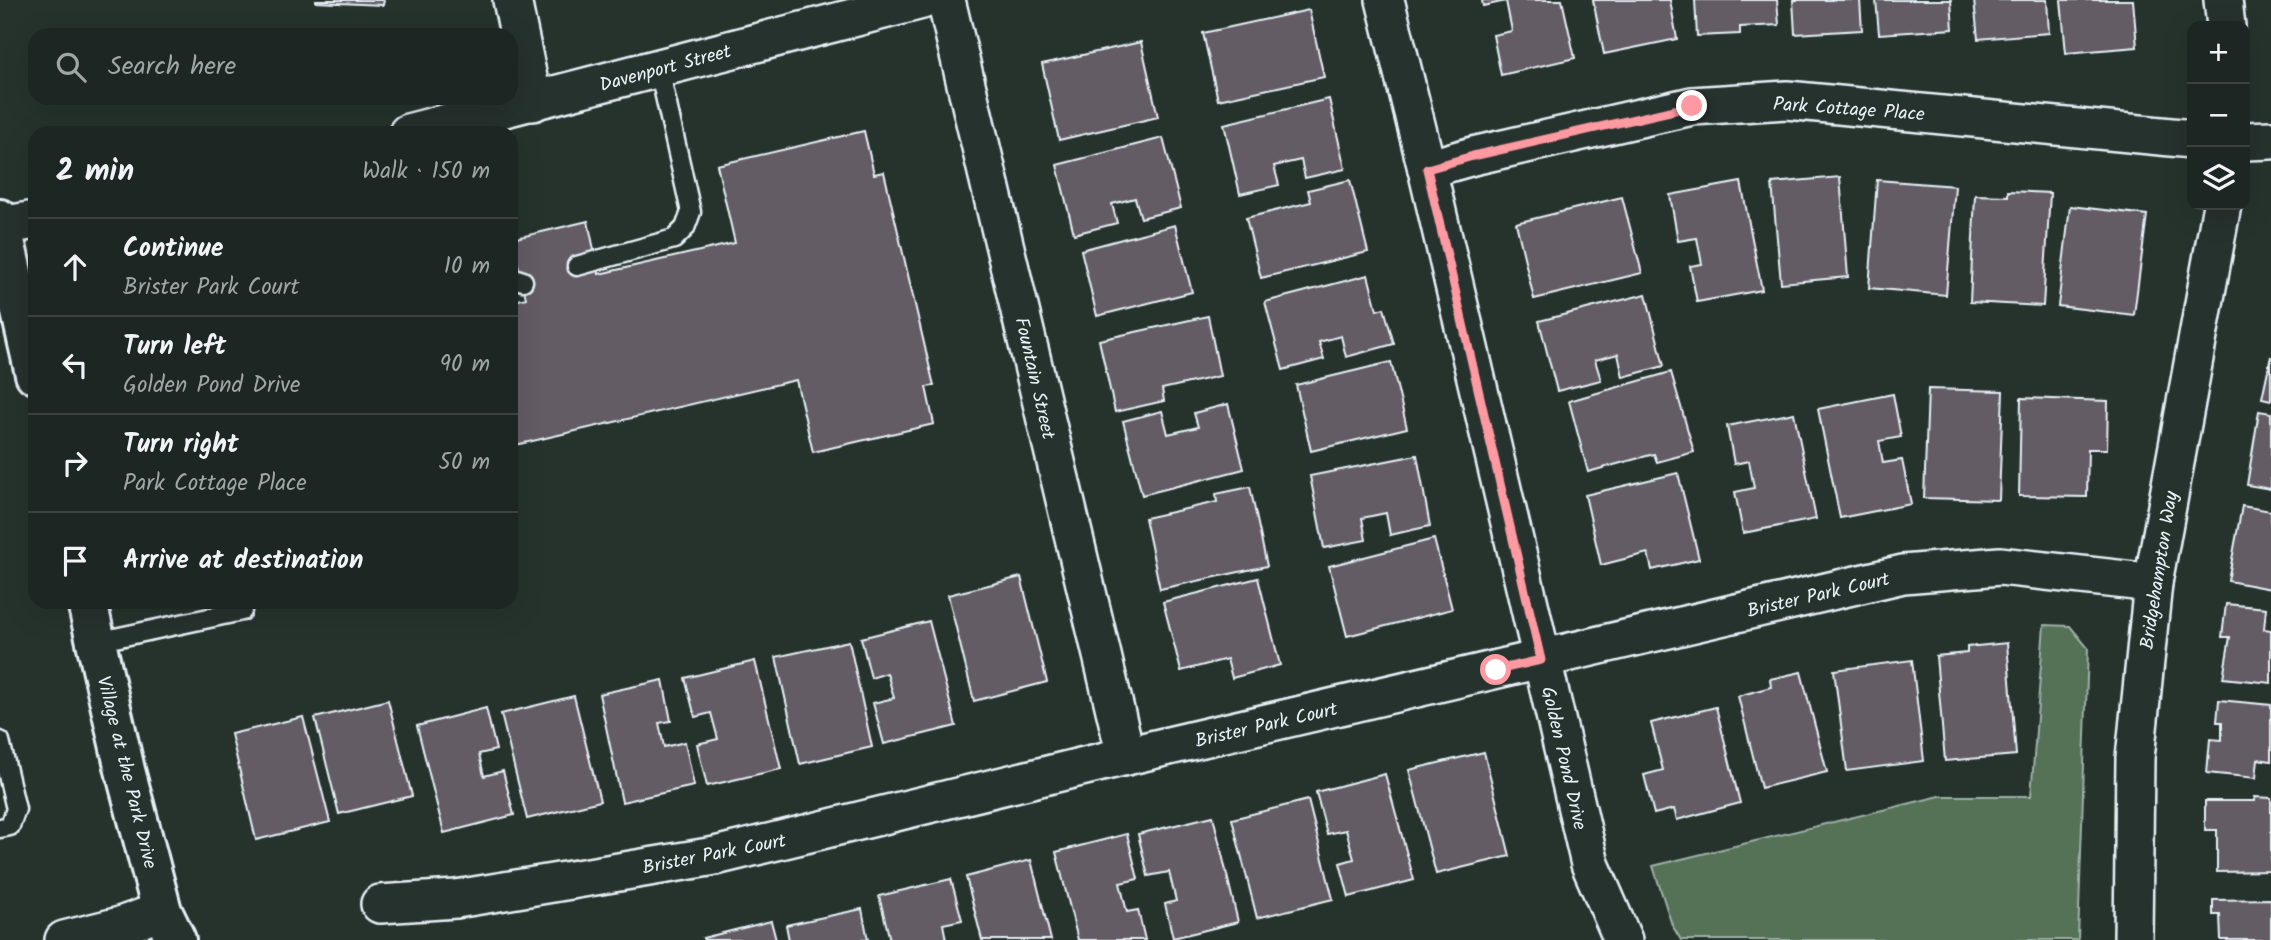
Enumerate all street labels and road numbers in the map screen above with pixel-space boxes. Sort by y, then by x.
street label: Davenport Street [596,37,735,101]
street label: Park Cottage Place [1772,90,1926,130]
street label: Fountain Street [1005,314,1063,443]
street label: Bridgehampton Way [2133,488,2187,652]
street label: Brister Park Court [1744,565,1893,627]
street label: Village at the Park Drive [88,673,165,872]
street label: Golden Pond Drive [1532,684,1594,834]
street label: Brister Park Court [1192,695,1341,757]
street label: Brister Park Court [640,826,789,884]

